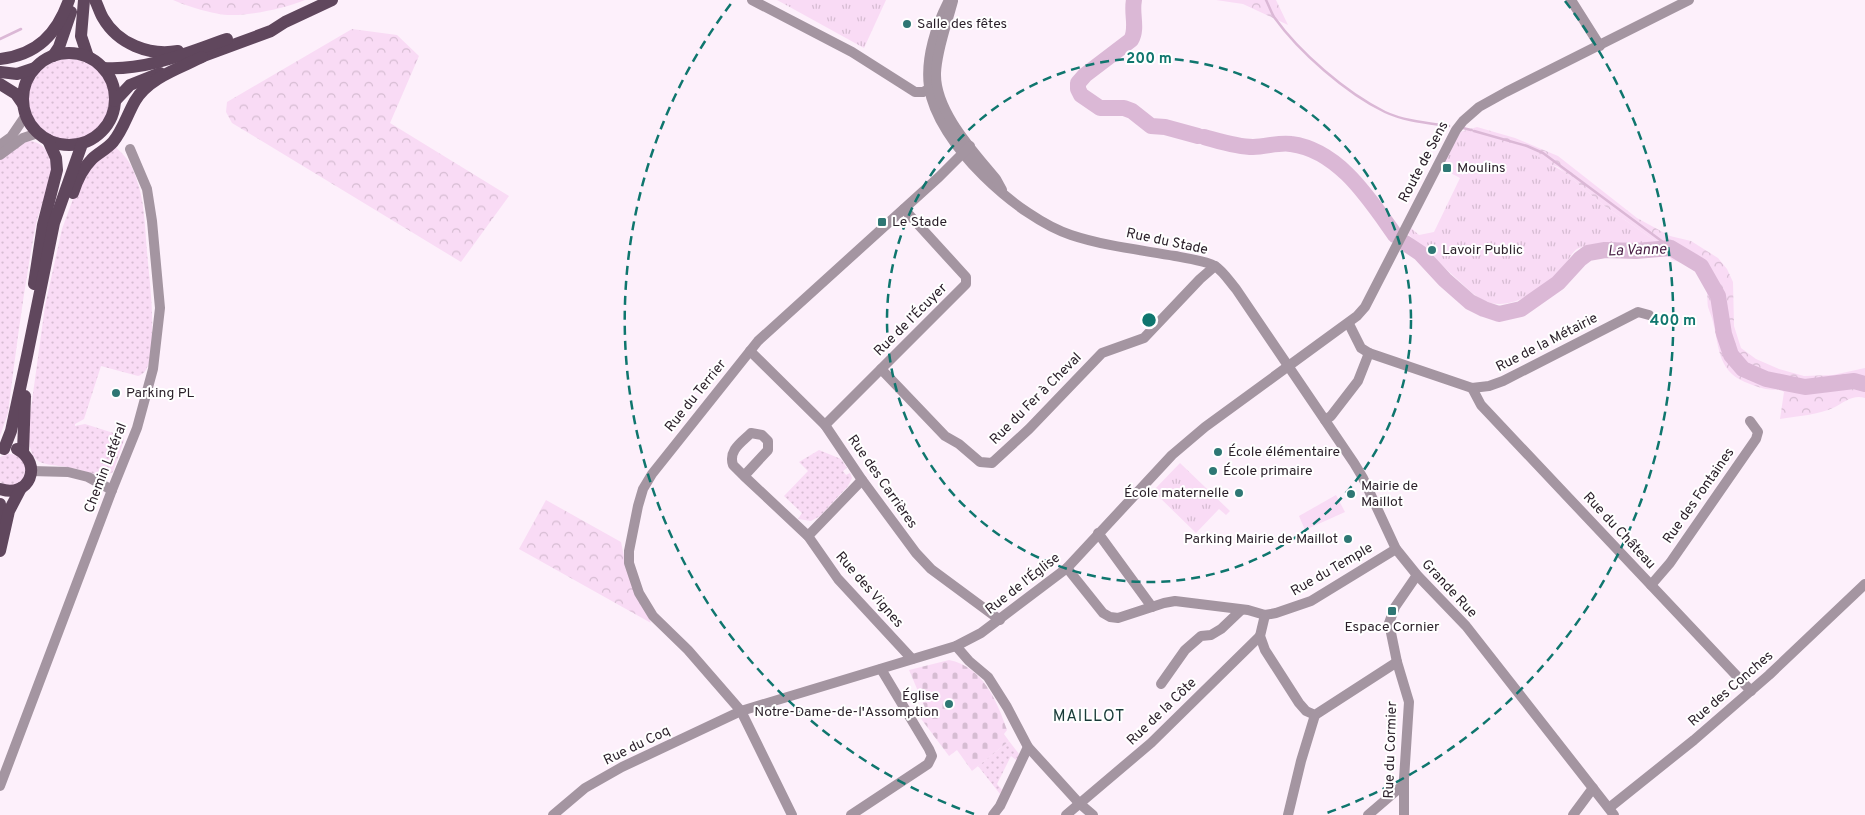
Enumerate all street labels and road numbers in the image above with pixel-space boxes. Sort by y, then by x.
street label: Route de Sens [1395,118,1453,206]
street label: Rue du Stade [1125,225,1209,259]
street label: Rue de l’Écuyer [870,279,952,360]
street label: Rue de la Métairie [1493,310,1601,376]
street label: Rue du Fer à Cheval [987,350,1085,448]
street label: Rue du Terrier [662,356,731,436]
street label: Chemin Latéral [81,420,131,516]
street label: Rue des Carrières [843,432,921,532]
street label: Rue des Fontaines [1660,445,1738,547]
street label: Rue du Château [1579,489,1659,573]
street label: Rue du Temple [1288,540,1376,600]
street label: Rue des Vignes [831,549,907,631]
street label: Rue de l'Église [982,549,1064,618]
street label: Grande Rue [1418,556,1480,622]
street label: Rue des Conches [1685,648,1777,730]
street label: Rue de la Côte [1124,675,1200,749]
street label: Rue du Cormier [1381,700,1401,799]
street label: Rue du Coq [601,723,673,769]

